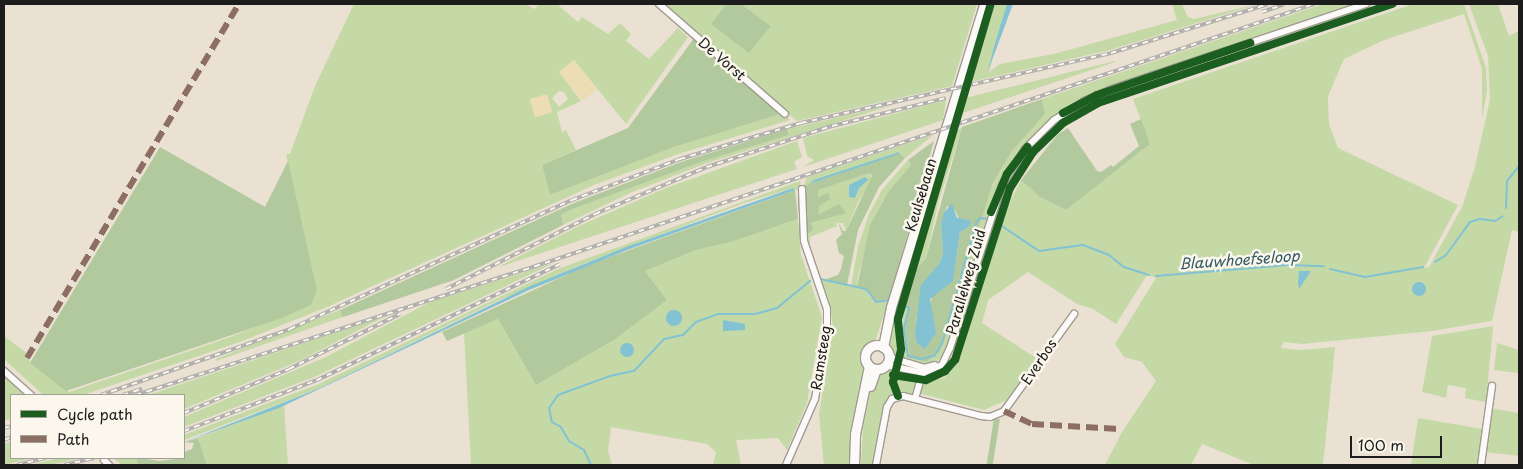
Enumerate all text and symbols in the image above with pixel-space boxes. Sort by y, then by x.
street label: De Vorst [695,34,749,84]
street label: Keulsebaan [902,156,940,234]
street label: Parallelweg Zuid [943,227,989,337]
water label: Blauwhoefseloop [1178,246,1300,272]
street label: Ramsteeg [808,324,834,392]
street label: Everbos [1018,336,1060,388]
legend [10,394,185,459]
text: Cycle path [57,402,133,425]
scale bar [1353,426,1446,458]
text: Path [57,427,89,450]
text: 100 m [1358,433,1404,456]

